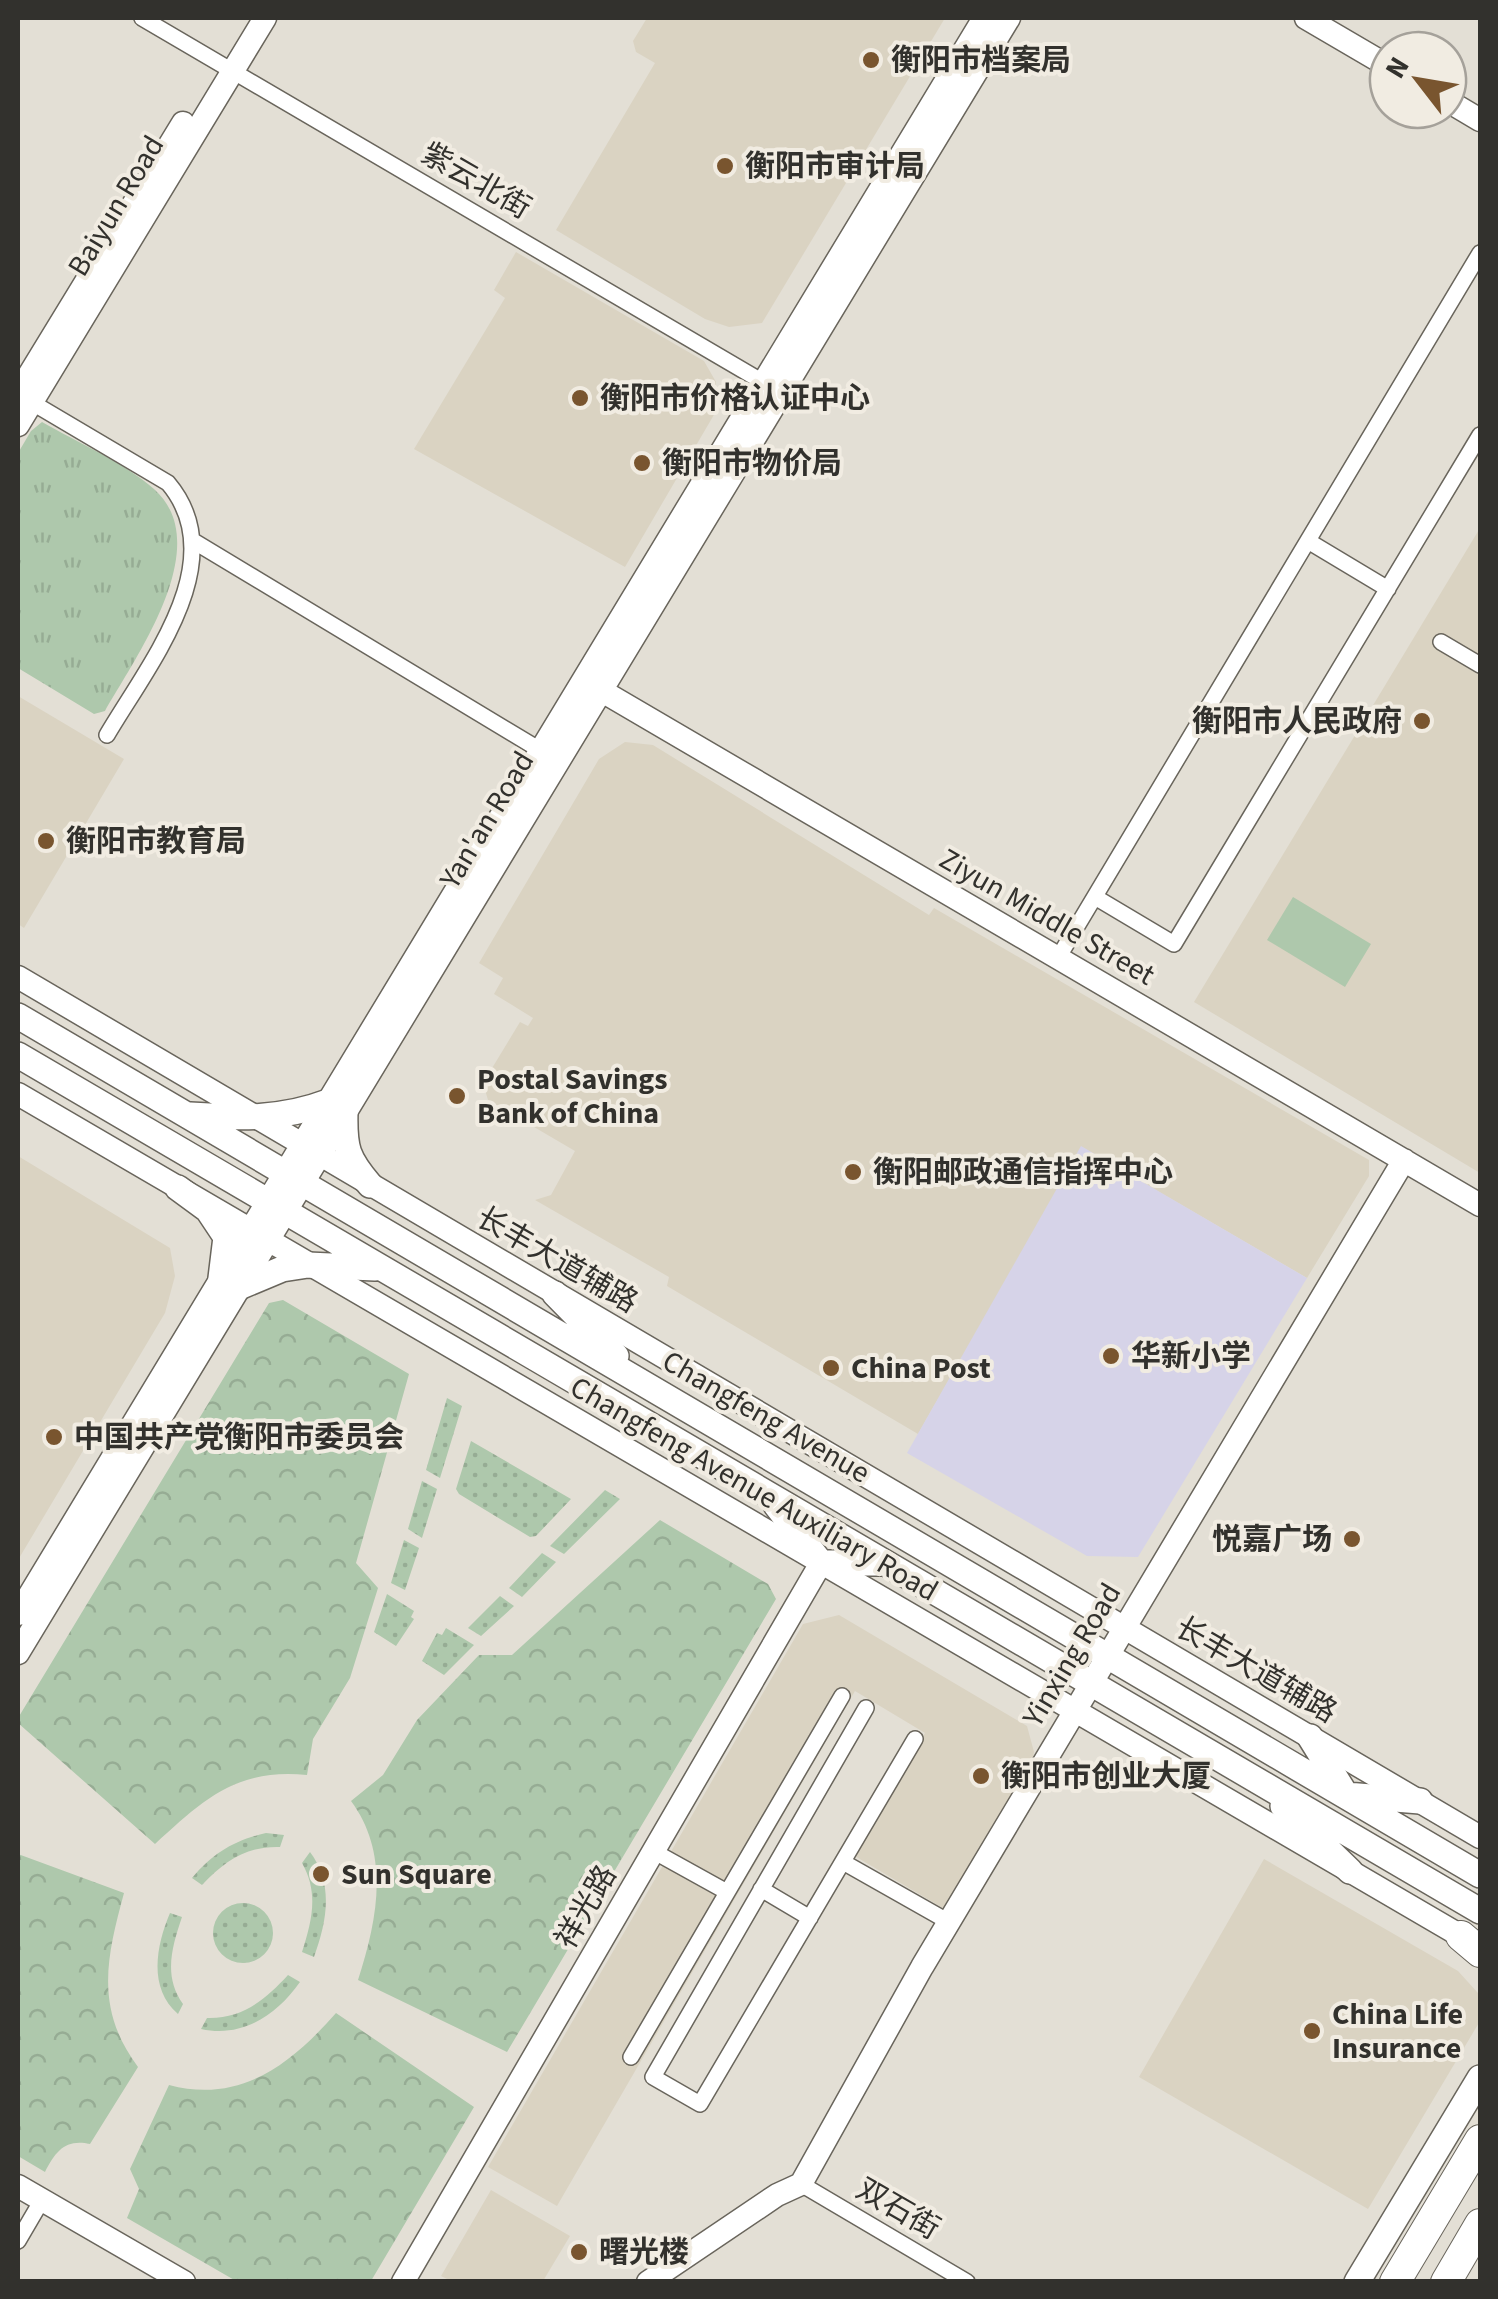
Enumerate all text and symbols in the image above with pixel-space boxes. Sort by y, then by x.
north arrow [1368,30,1468,130]
place label: 衡阳市档案局 [891,39,1071,82]
marker: 衡阳市档案局 [860,49,882,71]
text: N [1375,49,1419,86]
street label: Baiyun Road [57,128,175,284]
street label: 紫云北街 [413,132,539,230]
place label: 衡阳市审计局 [745,145,925,188]
marker: 衡阳市审计局 [714,155,736,177]
place label: 衡阳市价格认证中心 [600,377,870,420]
marker: 衡阳市价格认证中心 [569,387,591,409]
place label: 衡阳市物价局 [662,442,842,485]
marker: 衡阳市物价局 [631,452,653,474]
place label: 衡阳市人民政府 [1192,700,1402,743]
marker: 衡阳市人民政府 [1411,710,1433,732]
street label: Yan'an Road [429,743,545,898]
place label: 衡阳市教育局 [66,820,246,863]
marker: 衡阳市教育局 [35,830,57,852]
street label: Ziyun Middle Street [931,838,1163,996]
place label: Postal Savings Bank of China [477,1058,668,1135]
marker: Postal Savings Bank of China [446,1085,468,1107]
place label: 衡阳邮政通信指挥中心 [873,1151,1173,1194]
marker: 衡阳邮政通信指挥中心 [842,1161,864,1183]
street label: 长丰大道辅路 [468,1196,646,1324]
place label: 华新小学 [1131,1335,1251,1378]
street label: Changfeng Avenue [654,1340,878,1494]
marker: 华新小学 [1100,1345,1122,1367]
place label: China Post [851,1347,991,1390]
marker: China Post [820,1357,842,1379]
street label: Changfeng Avenue Auxiliary Road [562,1366,946,1612]
place label: 中国共产党衡阳市委员会 [74,1416,404,1459]
marker: 中国共产党衡阳市委员会 [43,1426,65,1448]
place label: 悦嘉广场 [1212,1518,1332,1561]
marker: 悦嘉广场 [1341,1528,1363,1550]
street label: Yinxing Road [1012,1575,1132,1736]
street label: 长丰大道辅路 [1167,1606,1345,1734]
place label: 衡阳市创业大厦 [1001,1755,1211,1798]
marker: 衡阳市创业大厦 [970,1765,992,1787]
place label: Sun Square [341,1853,492,1896]
street label: 祥光路 [545,1857,627,1957]
marker: Sun Square [310,1863,332,1885]
place label: China Life Insurance [1332,1993,1463,2070]
marker: China Life Insurance [1301,2020,1323,2042]
street label: 双石街 [848,2168,948,2250]
place label: 曙光楼 [599,2231,689,2274]
marker: 曙光楼 [568,2241,590,2263]

